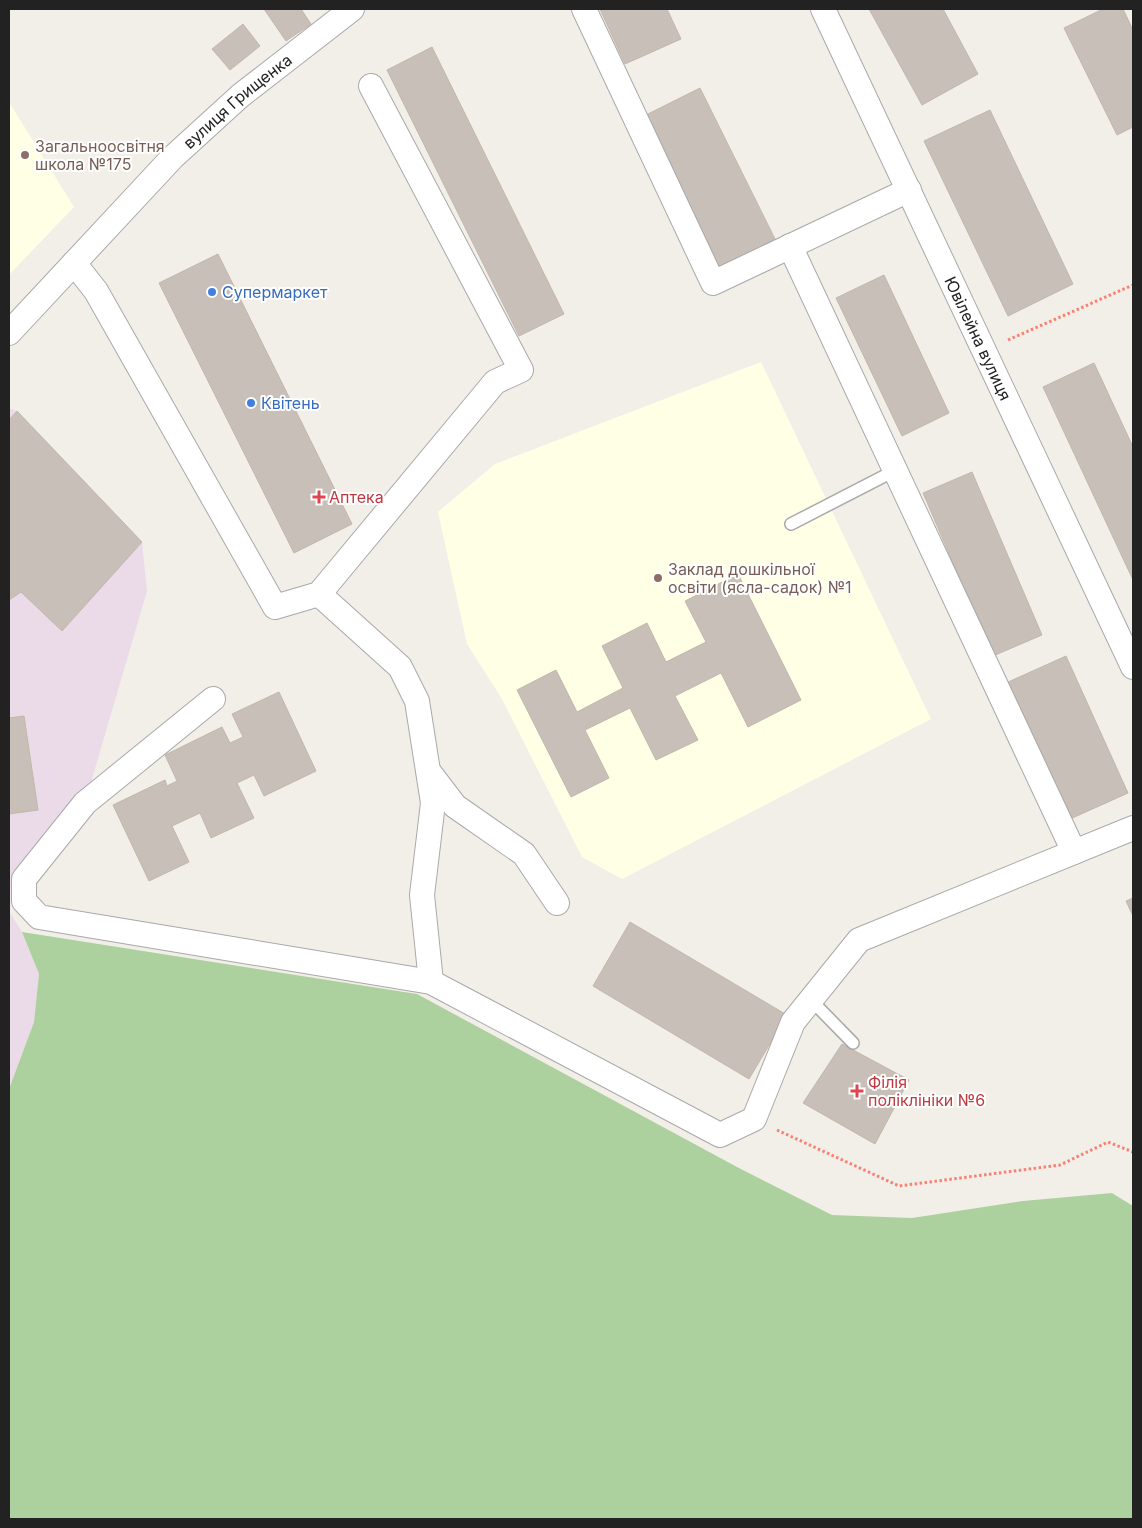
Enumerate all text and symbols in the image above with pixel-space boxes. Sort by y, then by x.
street label: вулиця Грищенка [179,49,296,153]
place label: Загальноосвітня школа №175 [35,136,165,174]
marker: Загальноосвітня школа №175 [19,149,31,161]
street label: Ювілейна вулиця [940,273,1016,403]
place label: Супермаркет [222,282,328,302]
marker: Супермаркет [206,286,218,298]
place label: Квітень [261,393,320,413]
marker: Квітень [245,397,257,409]
place label: Аптека [329,487,384,507]
marker: Аптека [313,491,325,503]
place label: Заклад дошкільної освіти (ясла-садок) №1 [668,559,852,597]
marker: Заклад дошкільної освіти (ясла-садок) №1 [652,572,664,584]
place label: Філія поліклініки №6 [868,1072,985,1110]
marker: Філія поліклініки №6 [850,1084,864,1098]

